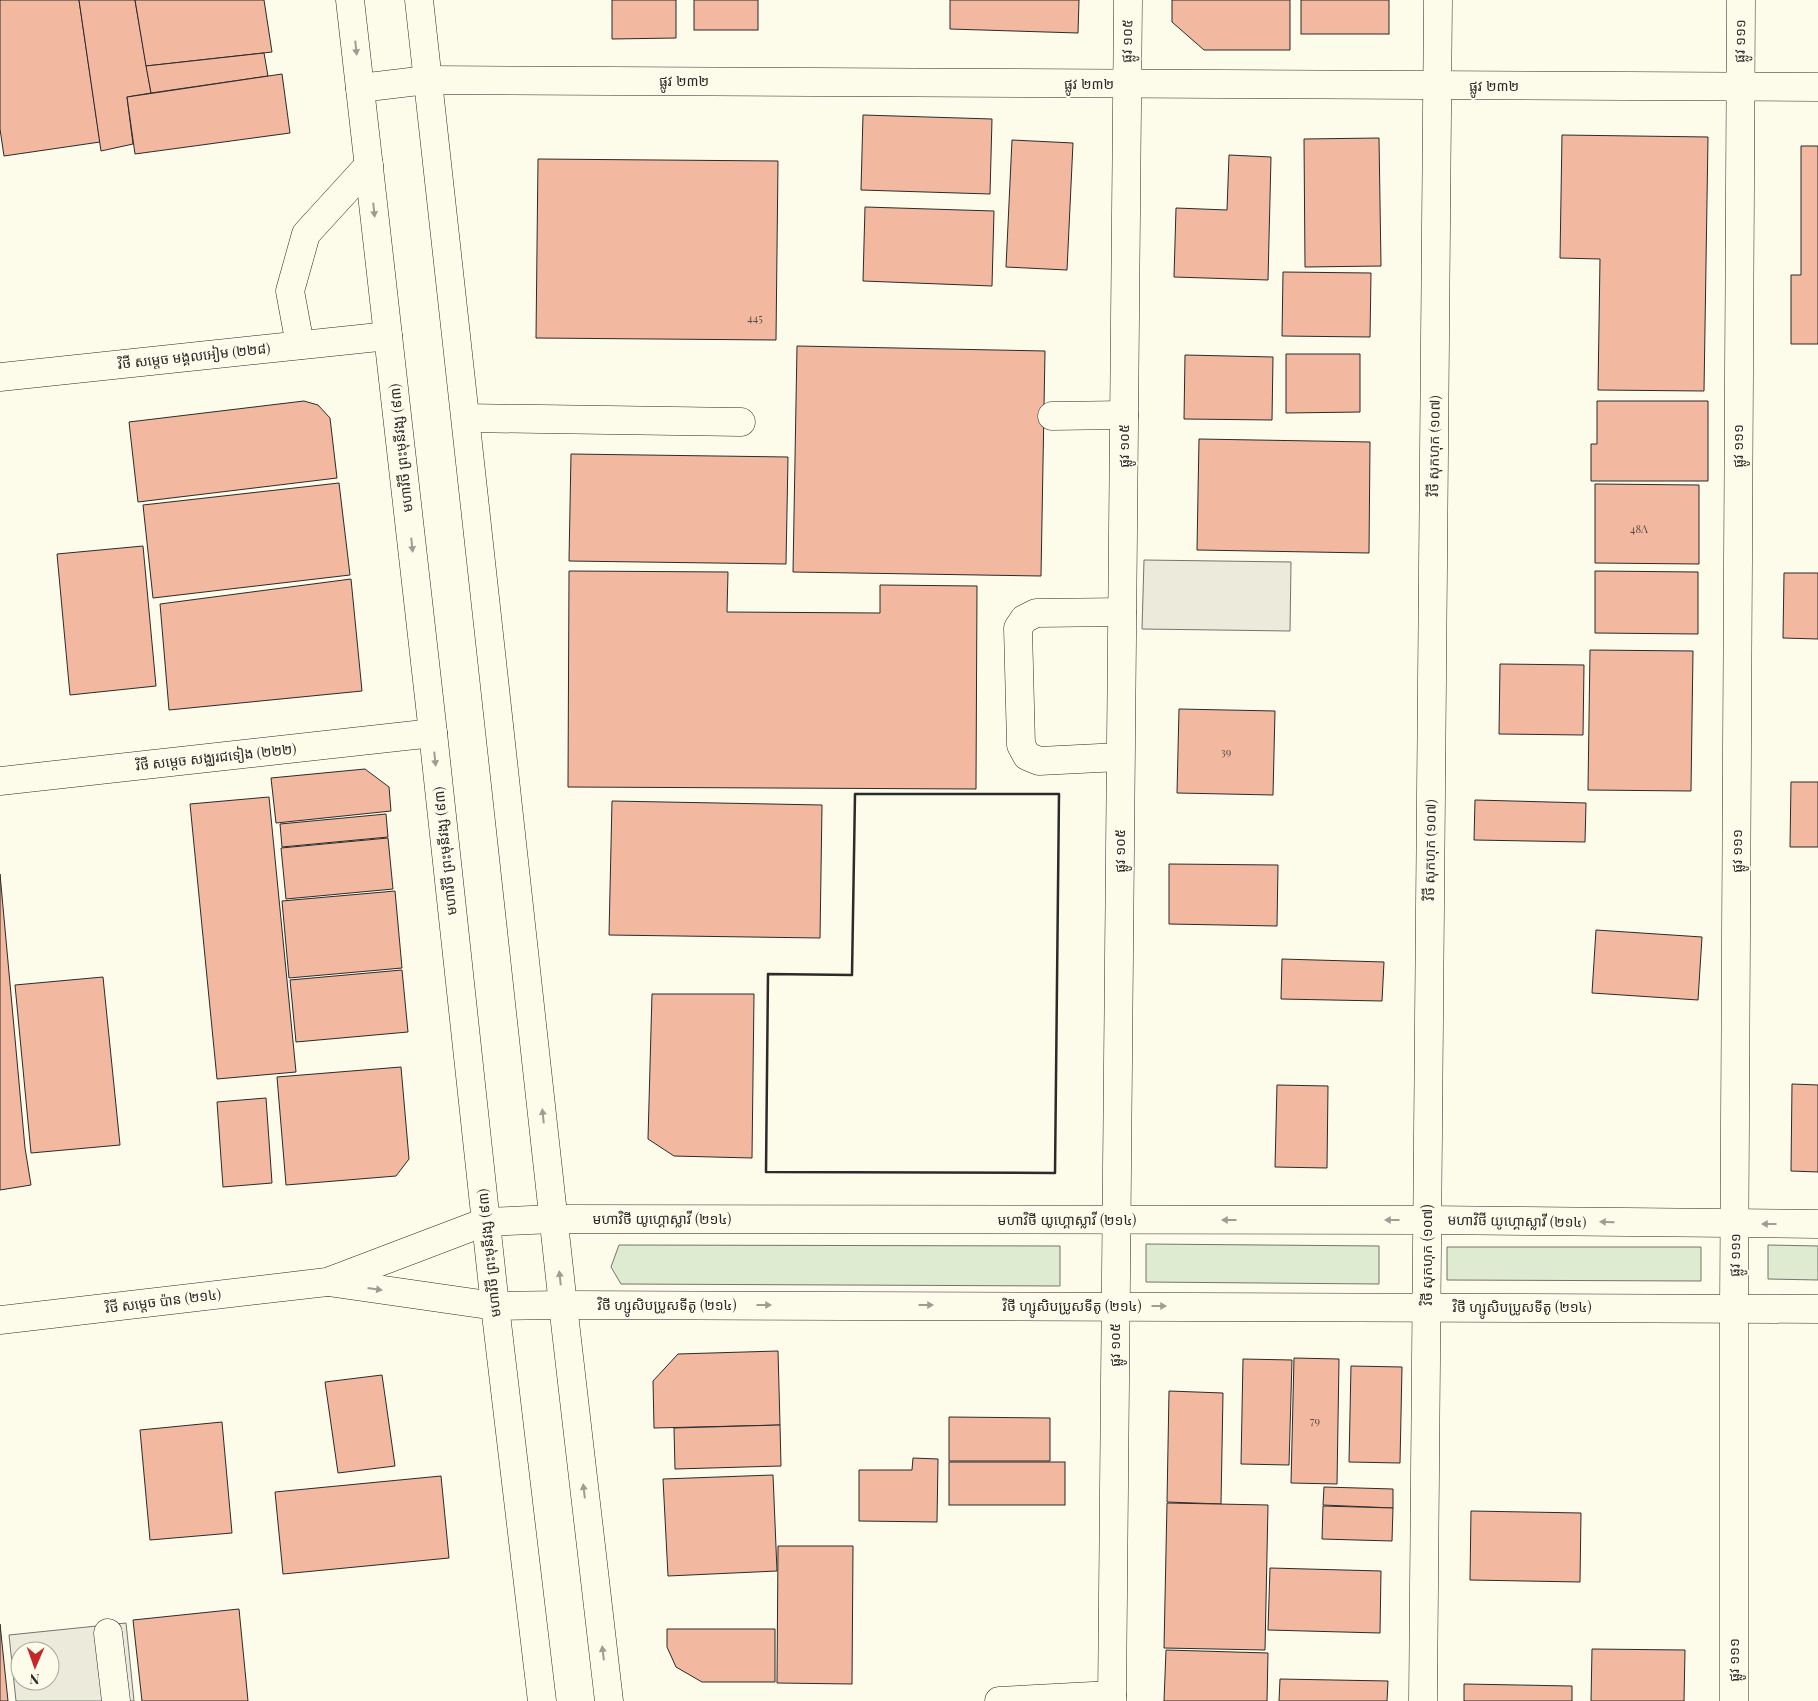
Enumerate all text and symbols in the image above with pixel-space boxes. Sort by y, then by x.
street label: ផ្លូវ ១០៥ [1117,19,1140,63]
street label: ផ្លូវ ១១១ [1730,19,1753,63]
one-way arrow [352,41,360,57]
street label: ផ្លូវ ២៣២ [659,71,709,93]
street label: ផ្លូវ ២៣២ [1064,74,1114,96]
street label: ផ្លូវ ២៣២ [1469,76,1519,98]
one-way arrow [370,202,378,218]
house number: 445 [747,310,763,325]
street label: វិថី សម្តេច មង្គលអៀម (២២៨) [116,338,271,373]
street label: មហាវិថី ព្រះមុនីវង្ស (៩៣) [384,383,417,513]
street label: វិថី សុកហុក (១០៧) [1423,395,1444,497]
street label: ផ្លូវ ១០៥ [1114,424,1136,468]
street label: ផ្លូវ ១១១ [1728,424,1750,468]
house number: 48A [1630,521,1648,536]
one-way arrow [408,538,416,554]
street label: វិថី សម្តេច សង្ឈរជទៀង (២២២) [134,739,297,775]
house number: 39 [1221,744,1232,759]
one-way arrow [432,751,440,767]
street label: មហាវិថី ព្រះមុនីវង្ស (៩៣) [428,786,461,916]
street label: វិថី សុកហុក (១០៧) [1419,799,1440,901]
street label: ផ្លូវ ១០៥ [1110,829,1132,873]
street label: ផ្លូវ ១១១ [1727,829,1749,873]
one-way arrow [538,1108,546,1124]
street label: មហាវិថី ព្រះមុនីវង្ស (៩៣) [472,1188,505,1318]
street label: វិថី សុកហុក (១០៧) [1417,1204,1436,1306]
street label: មហាវិថី យូហ្គោស្លាវី (២១៤) [593,1209,731,1228]
street label: មហាវិថី យូហ្គោស្លាវី (២១៤) [998,1210,1136,1229]
street label: មហាវិថី យូហ្គោស្លាវី (២១៤) [1447,1210,1587,1232]
one-way arrow [1221,1216,1237,1224]
one-way arrow [1384,1216,1400,1224]
one-way arrow [1599,1218,1615,1226]
one-way arrow [1761,1220,1777,1228]
street label: ផ្លូវ ១១១ [1725,1233,1748,1277]
one-way arrow [556,1269,564,1285]
street label: វិថី សម្តេច ប៉ាន (២១៤) [103,1284,222,1317]
one-way arrow [367,1285,383,1293]
street label: វិថី ហ្សូសិបប្រូសទីតូ (២១៤) [597,1295,737,1317]
street label: វិថី ហ្សូសិបប្រូសទីតូ (២១៤) [1002,1296,1142,1318]
street label: វិថី ហ្សូសិបប្រូសទីតូ (២១៤) [1452,1297,1592,1319]
one-way arrow [756,1301,772,1309]
one-way arrow [919,1301,935,1309]
one-way arrow [1151,1302,1167,1310]
street label: ផ្លូវ ១០៥ [1105,1323,1127,1367]
house number: 79 [1310,1413,1320,1428]
one-way arrow [580,1483,588,1499]
street label: ផ្លូវ ១១១ [1724,1638,1746,1682]
north arrow [10,1641,60,1691]
one-way arrow [599,1644,607,1660]
text: N [29,1670,40,1689]

